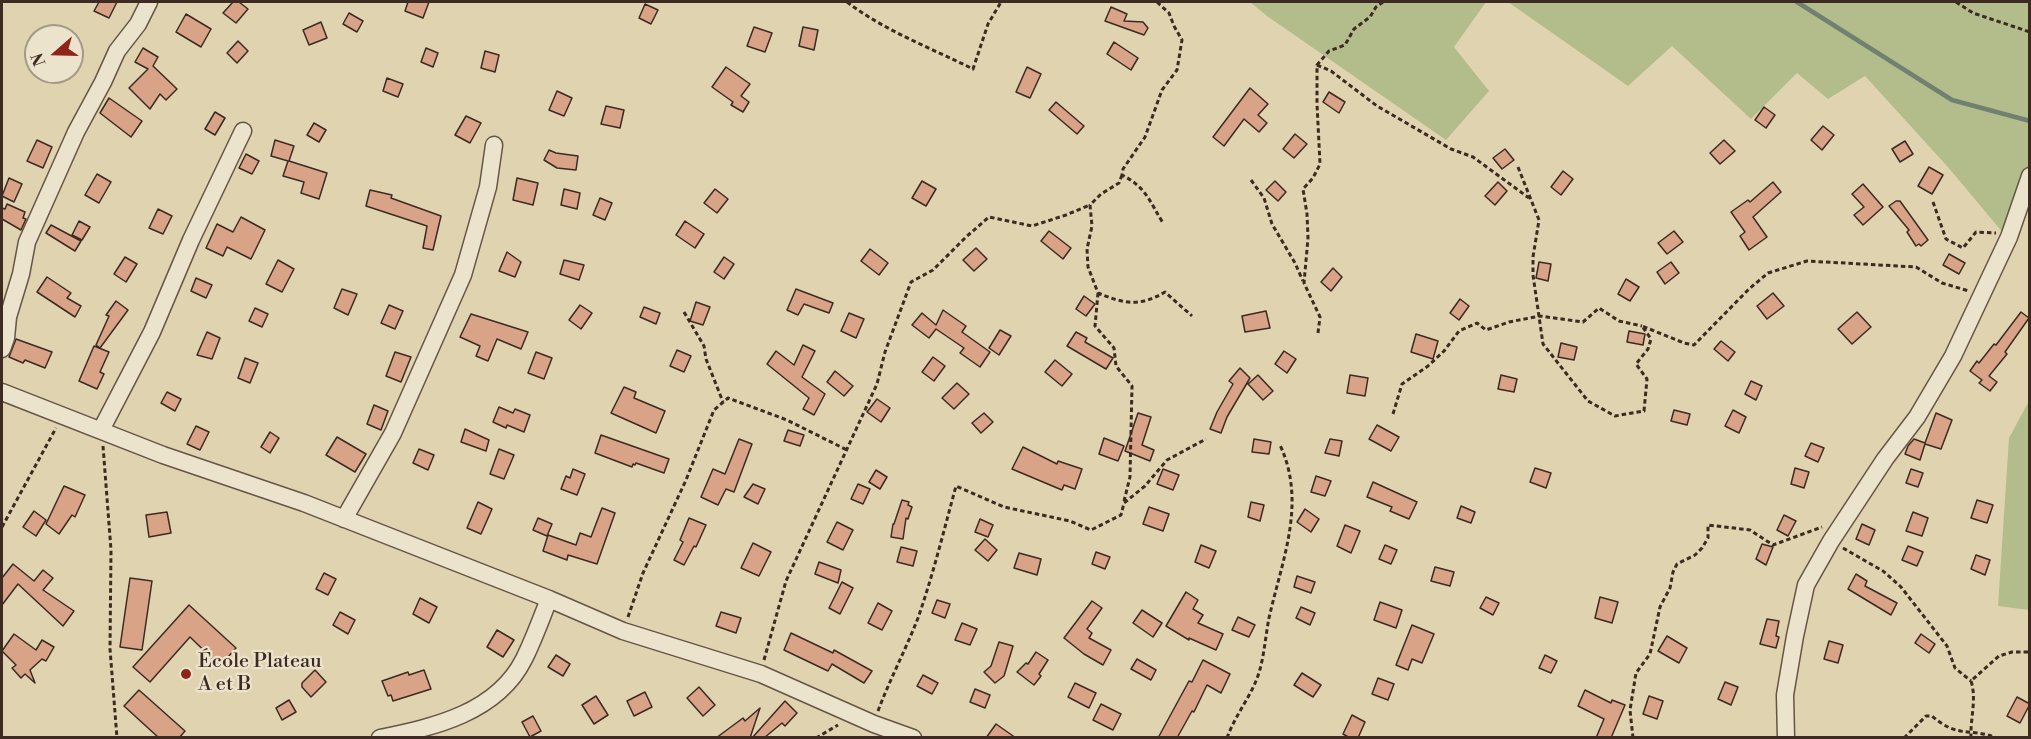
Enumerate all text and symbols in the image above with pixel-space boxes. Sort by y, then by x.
north arrow [24,24,84,84]
text: N [27,50,51,69]
place label: École Plateau A et B [198,650,322,697]
marker: École Plateau A et B [179,667,193,681]

